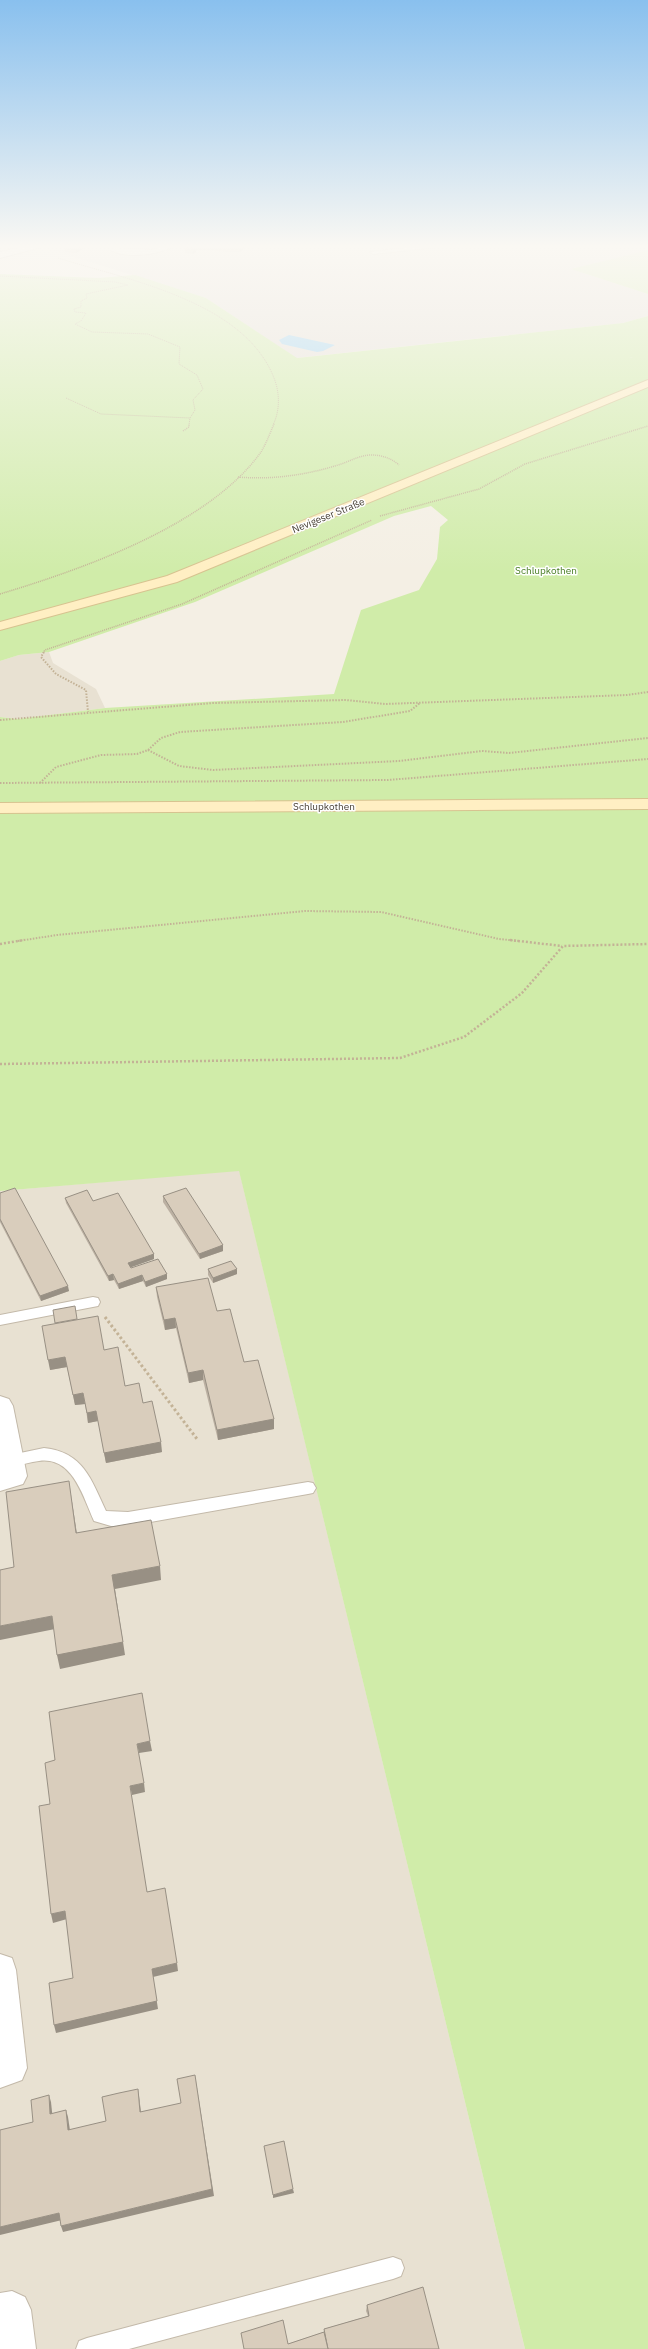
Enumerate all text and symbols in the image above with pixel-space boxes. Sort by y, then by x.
street label: Nevigeser Straße [290,495,367,536]
park label: Schlupkothen [515,564,577,577]
street label: Schlupkothen [293,800,355,813]

